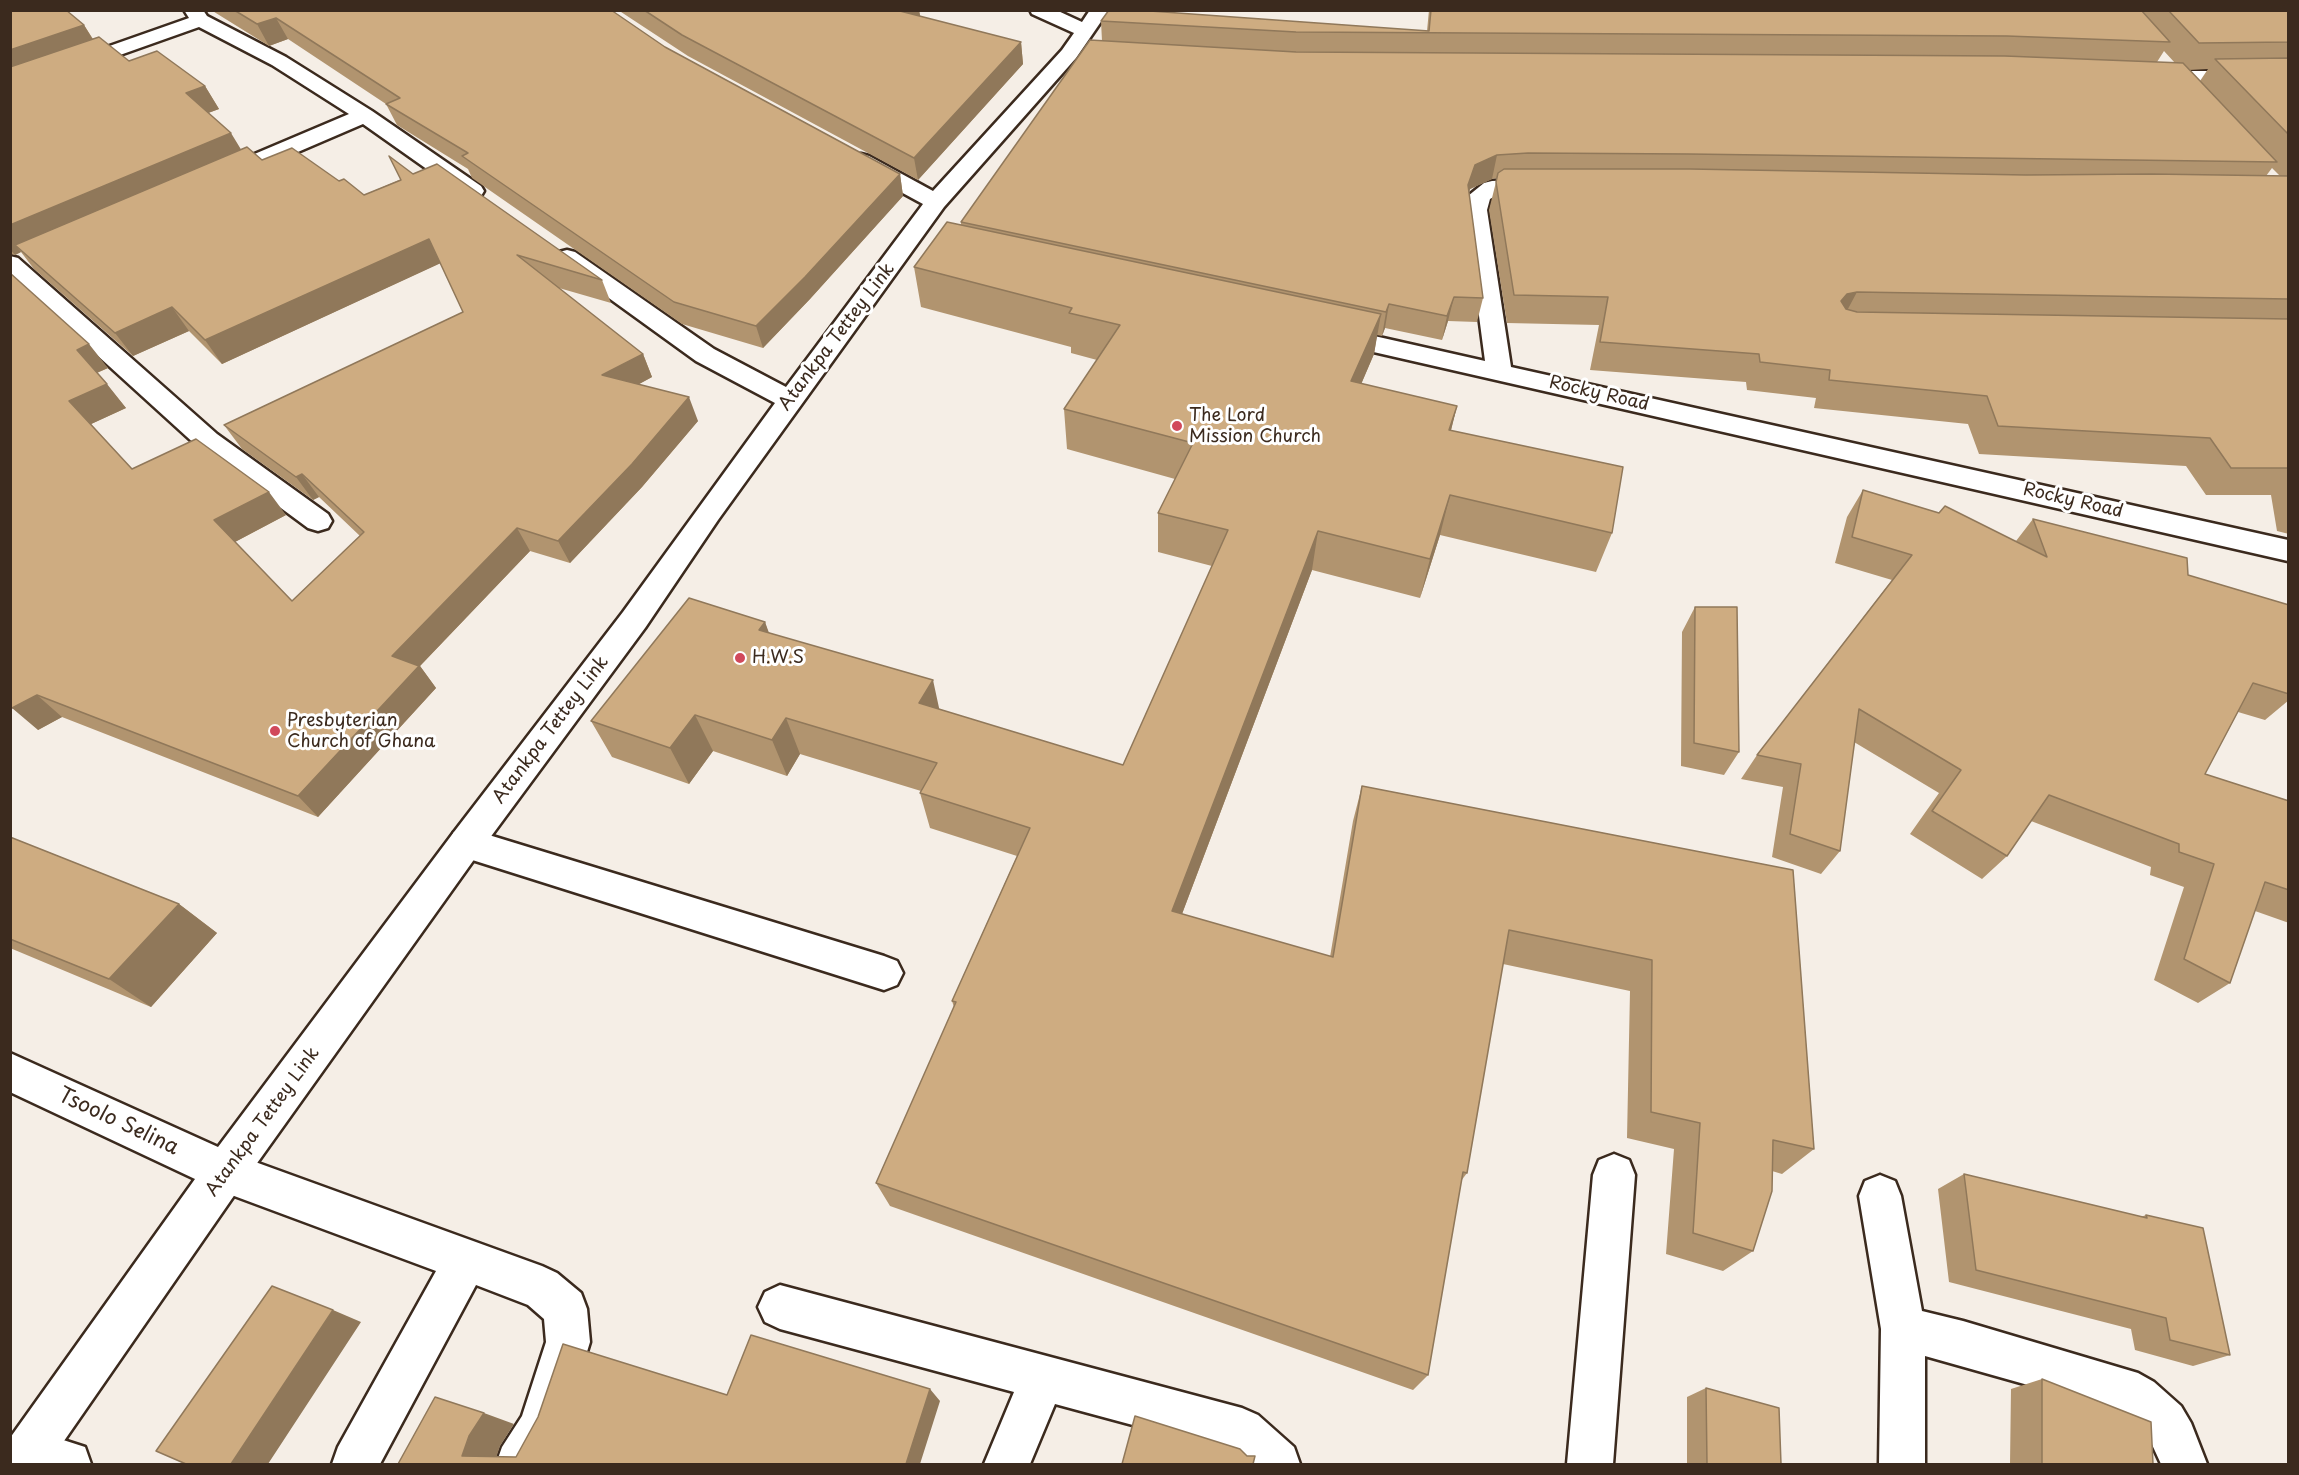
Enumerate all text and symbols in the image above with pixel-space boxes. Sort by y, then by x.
street label: Atankpa Tettey Link [774,259,900,415]
street label: Rocky Road [1547,372,1651,416]
place label: The Lord Mission Church [1189,405,1321,448]
marker: The Lord Mission Church [1170,419,1184,433]
street label: Rocky Road [2021,479,2125,523]
place label: H.W.S [752,647,804,669]
marker: H.W.S [733,651,747,665]
street label: Atankpa Tettey Link [488,652,614,808]
place label: Presbyterian Church of Ghana [287,710,435,752]
marker: Presbyterian Church of Ghana [268,724,282,738]
street label: Atankpa Tettey Link [202,1043,324,1201]
street label: Tsoolo Selina [54,1083,182,1161]

